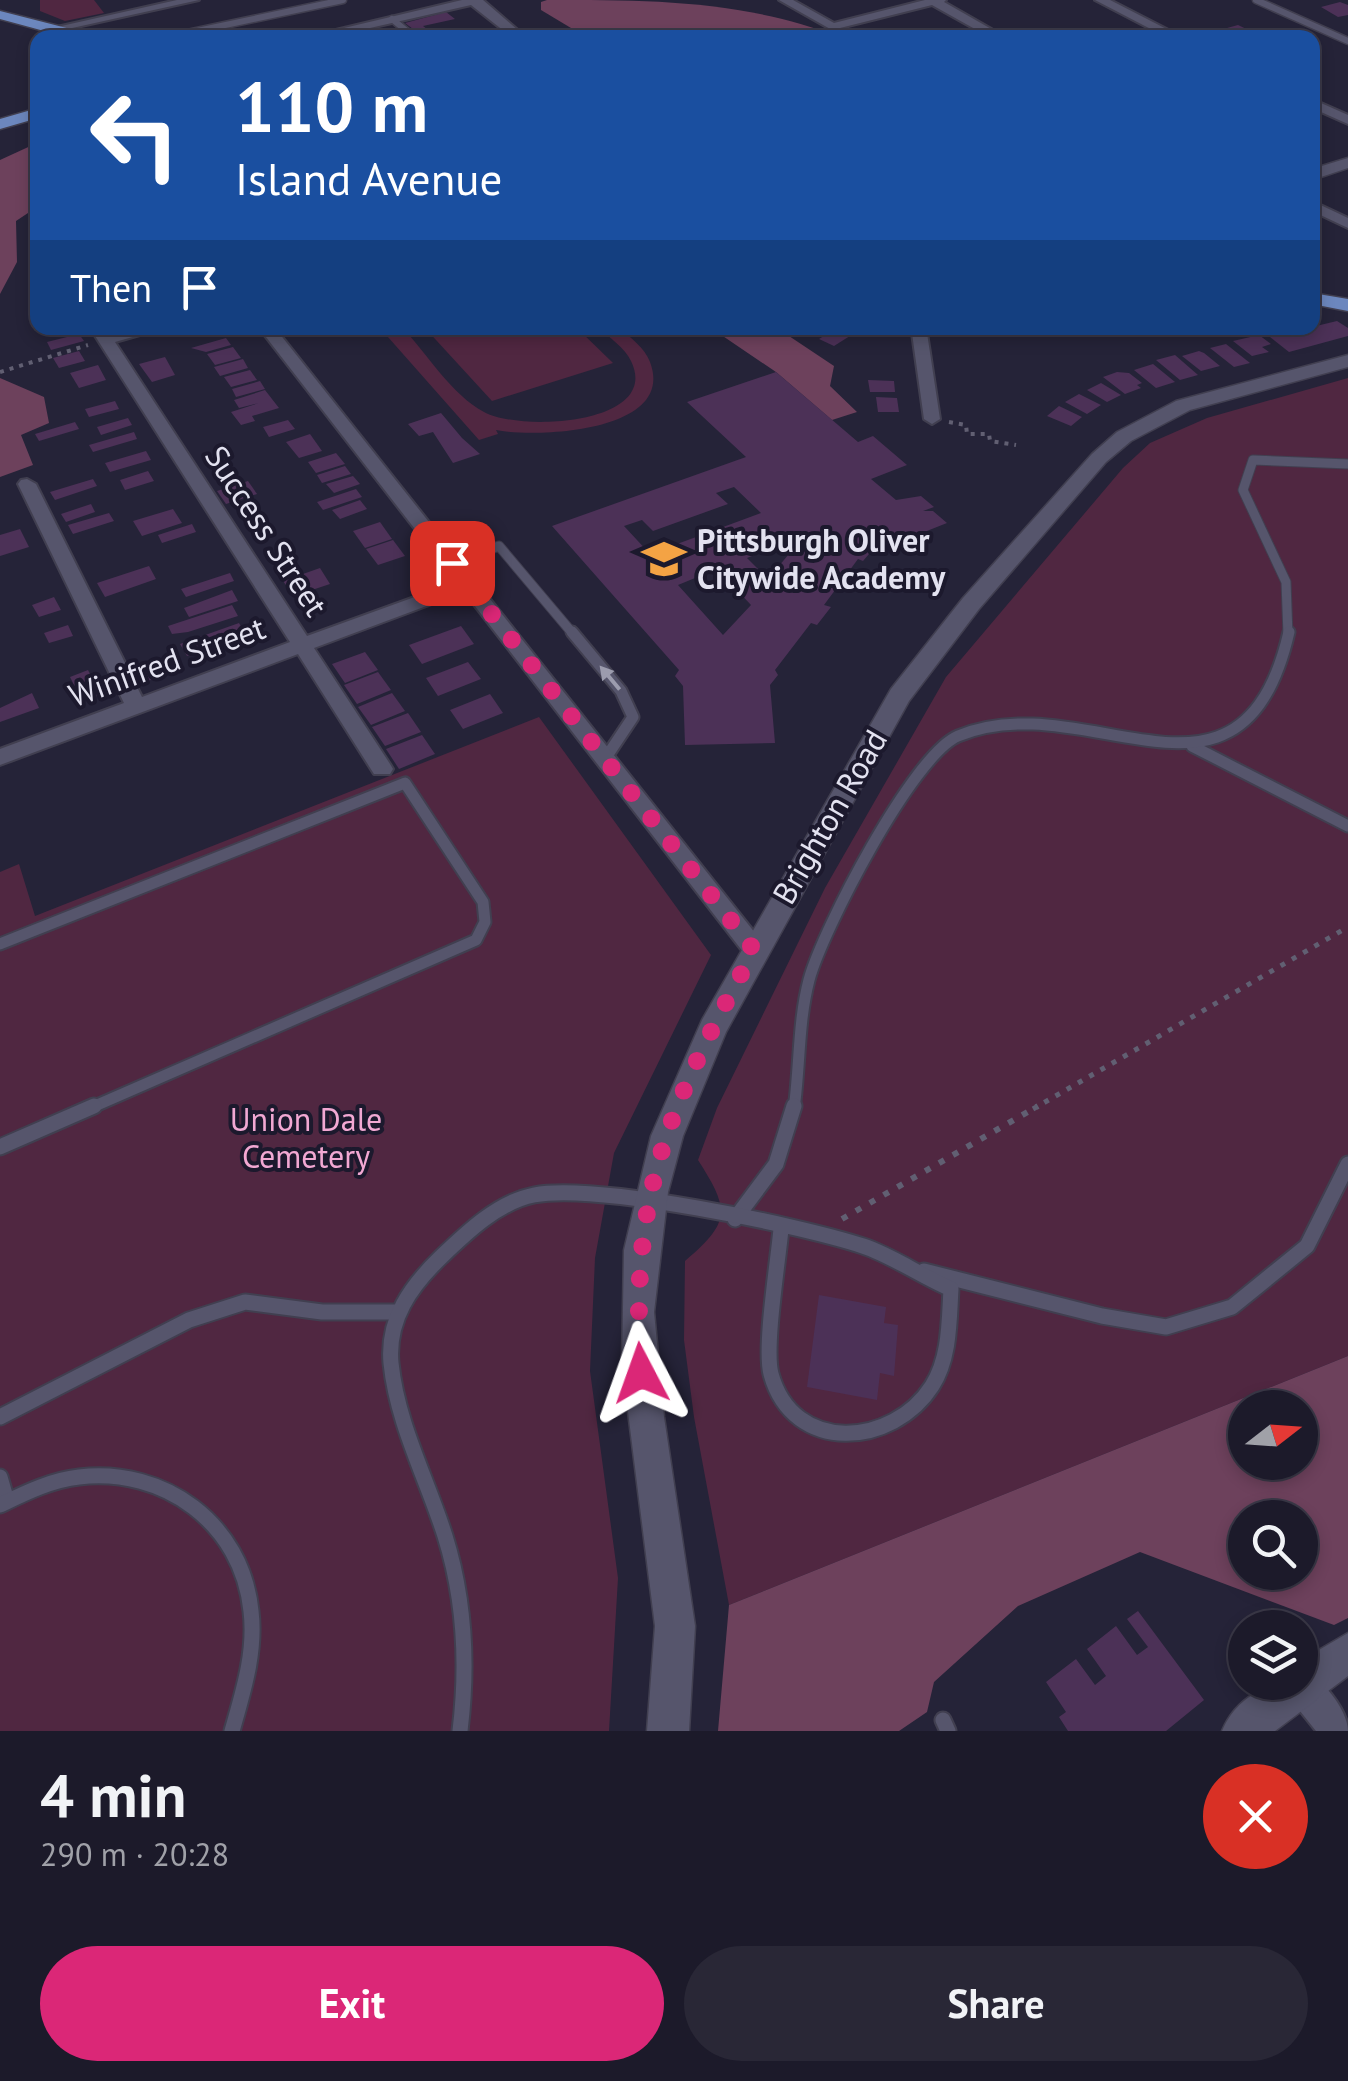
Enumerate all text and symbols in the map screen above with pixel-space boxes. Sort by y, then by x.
text: 110 m [235,61,428,151]
icon: left [70,70,200,200]
text: Island Avenue [235,149,502,207]
icon: arrive [172,260,227,315]
text: Then [70,263,152,312]
street label: Success Street [196,437,338,624]
place label: Pittsburgh Oliver Citywide Academy [697,519,946,598]
pin [410,521,495,606]
school or university icon: Pittsburgh Oliver Citywide Academy [640,535,688,583]
icon: arrive [425,536,480,591]
street label: Winifred Street [63,606,271,716]
one-way arrow [599,666,621,691]
street label: Brighton Road [762,722,896,911]
park label: Union Dale Cemetery [230,1098,382,1177]
position arrow [589,1321,693,1425]
north arrow [1228,1390,1318,1480]
map controls [1228,1390,1318,1700]
button: search [1228,1500,1318,1590]
button: layers [1228,1610,1318,1700]
text: 4 min [40,1756,186,1834]
button: close [1203,1764,1308,1869]
text: 290 m · 20:28 [40,1833,229,1875]
button: Exit [40,1946,664,2061]
button: Share [684,1946,1308,2061]

